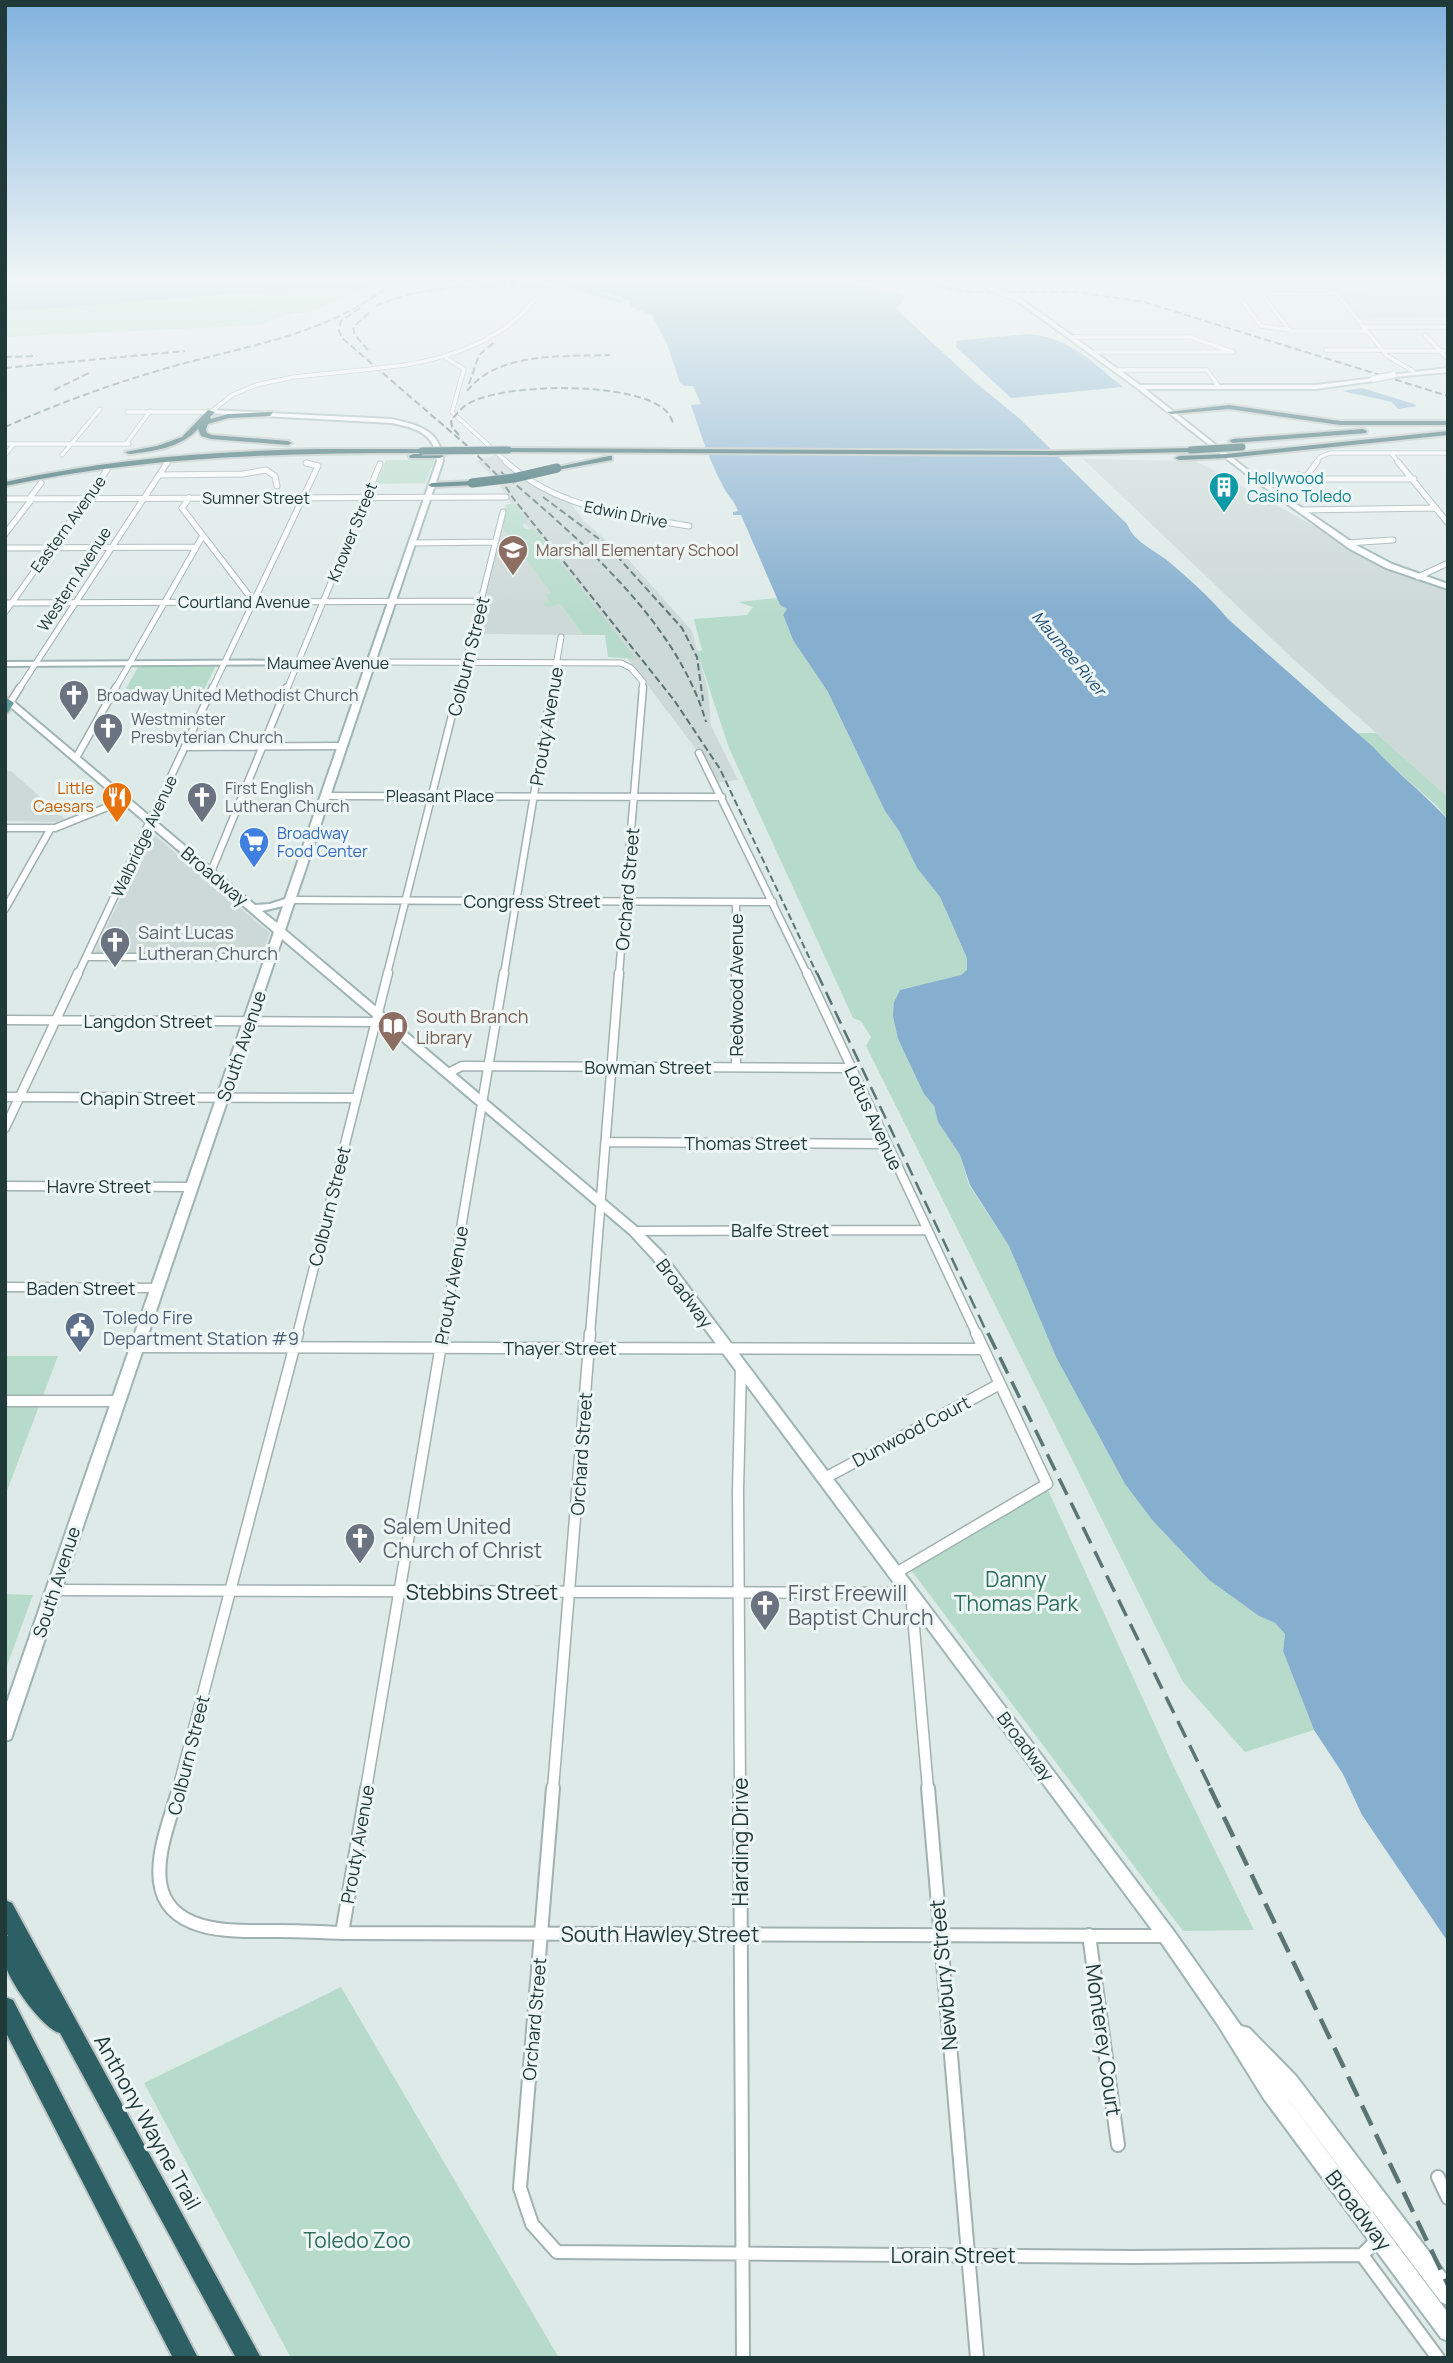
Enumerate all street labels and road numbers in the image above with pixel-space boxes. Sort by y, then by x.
street label: Eastern Avenue [25,471,111,577]
street label: Knower Street [322,479,382,585]
street label: Sumner Street [202,487,310,509]
street label: Edwin Drive [582,495,670,533]
street label: Western Avenue [32,522,116,636]
street label: Courtland Avenue [178,591,310,613]
street label: Colburn Street [442,594,494,718]
street label: Maumee Avenue [267,652,389,674]
street label: Prouty Avenue [524,665,568,787]
street label: Walbridge Avenue [106,771,182,901]
street label: Pleasant Place [386,785,494,807]
street label: Orchard Street [610,826,644,952]
street label: Broadway [176,841,254,912]
street label: Congress Street [463,889,601,913]
street label: Redwood Avenue [724,913,748,1057]
street label: South Avenue [211,987,271,1105]
street label: Langdon Street [83,1009,213,1033]
street label: Bowman Street [584,1055,712,1079]
street label: Lotus Avenue [839,1062,909,1174]
street label: Chapin Street [80,1086,196,1110]
street label: Thomas Street [684,1131,808,1155]
street label: Colburn Street [303,1144,355,1268]
street label: Havre Street [47,1174,151,1198]
street label: Balfe Street [731,1218,829,1242]
street label: Prouty Avenue [429,1224,473,1346]
street label: Broadway [651,1253,719,1333]
street label: Baden Street [26,1276,136,1300]
street label: Thayer Street [503,1336,617,1360]
street label: Dunwood Court [848,1390,974,1472]
street label: Orchard Street [565,1392,597,1516]
street label: South Avenue [27,1523,85,1641]
street label: Stebbins Street [406,1578,558,1606]
street label: Colburn Street [162,1693,214,1817]
street label: Broadway [992,1706,1060,1786]
street label: Harding Drive [726,1778,754,1906]
street label: Prouty Avenue [335,1783,379,1905]
street label: Newbury Street [922,1898,964,2052]
street label: South Hawley Street [561,1920,759,1948]
street label: Orchard Street [517,1956,551,2082]
street label: Monterey Court [1079,1962,1129,2118]
street label: Anthony Wayne Trail [88,2029,208,2215]
street label: Broadway [1319,2164,1399,2256]
street label: Lorain Street [890,2241,1016,2269]

